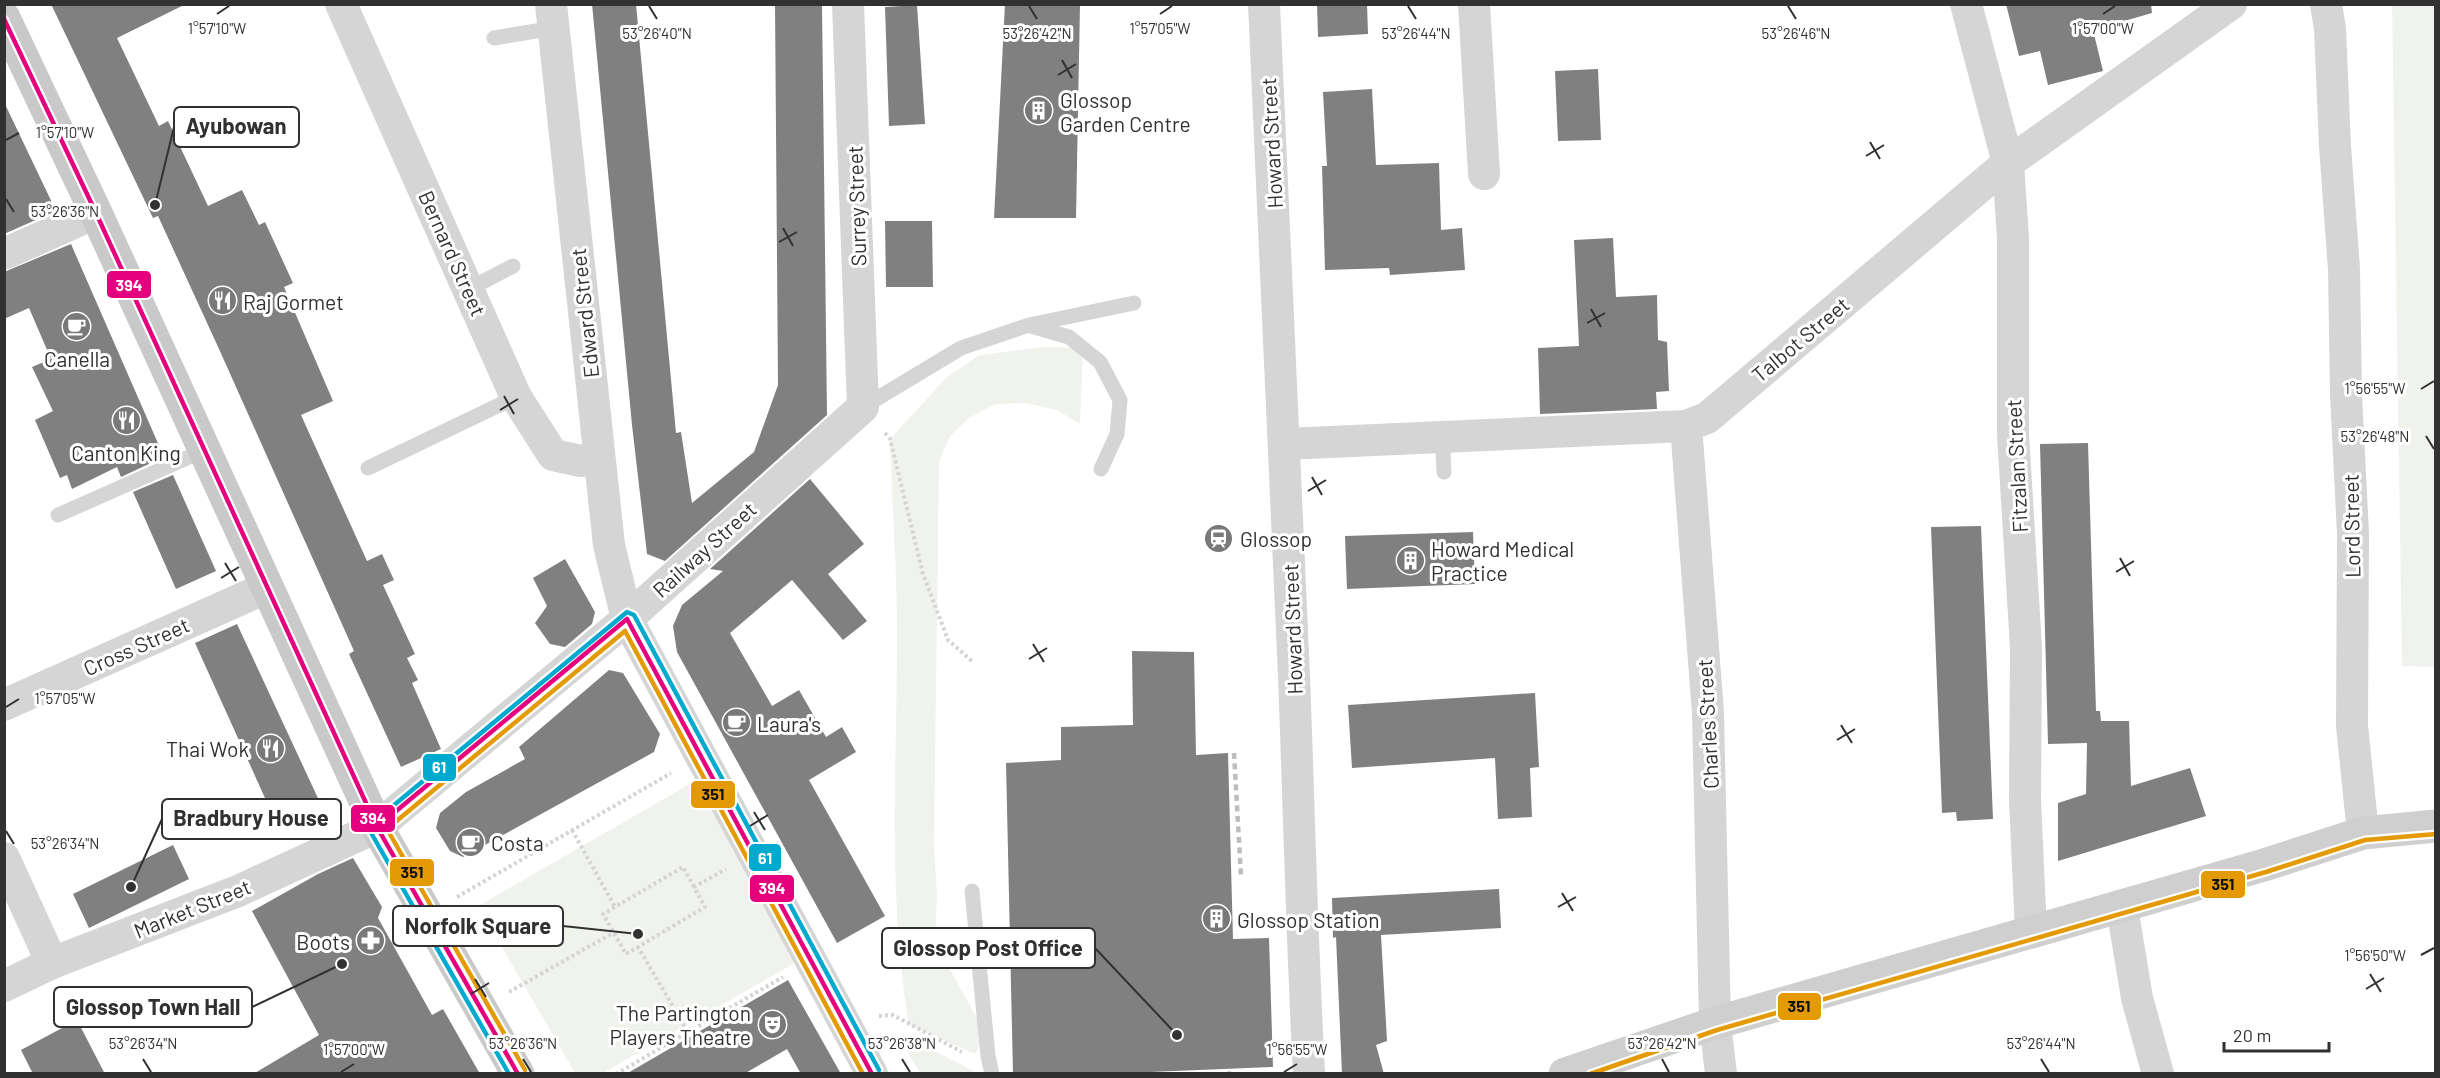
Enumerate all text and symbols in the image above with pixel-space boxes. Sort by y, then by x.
text: 1°57'10"W [188,19,246,37]
text: 1°57'05"W [1129,19,1191,37]
text: 1°57'00"W [2072,19,2134,37]
text: 53°26'40"N [622,24,692,42]
text: 53°26'42"N [1002,24,1072,42]
text: 53°26'44"N [1381,24,1451,42]
text: 53°26'46"N [1762,24,1830,42]
street label: Howard Street [1255,77,1287,209]
place label: Glossop Garden Centre [1060,87,1191,136]
building icon: Glossop Garden Centre [1023,95,1055,127]
callout: Ayubowan [174,107,299,147]
text: Ayubowan [186,112,286,138]
text: 1°57'10"W [36,123,94,141]
street label: Surrey Street [841,145,871,267]
street label: Bernard Street [414,186,492,320]
text: 53°26'36"N [31,202,99,220]
street label: Edward Street [565,247,603,379]
line badge: 394 [106,270,152,299]
text: 394 [116,275,142,294]
restaurant icon: Raj Gormet [206,285,238,317]
place label: Raj Gormet [243,289,344,314]
street label: Talbot Street [1746,291,1854,387]
cafe icon: Canella [61,311,93,343]
place label: Canella [44,346,110,371]
text: 1°56'55"W [2345,379,2405,397]
street label: Fitzalan Street [2000,399,2032,533]
restaurant icon: Canton King [110,405,142,437]
text: 53°26'48"N [2341,427,2409,445]
place label: Canton King [71,440,181,465]
street label: Lord Street [2338,474,2364,578]
street label: Railway Street [647,496,761,602]
station icon: Glossop [1203,522,1235,554]
place label: Glossop [1240,526,1312,551]
place label: Howard Medical Practice [1431,536,1574,585]
building icon: Howard Medical Practice [1394,544,1426,576]
street label: Howard Street [1277,563,1307,695]
street label: Cross Street [79,612,193,680]
street label: Charles Street [1691,658,1723,790]
text: 1°57'05"W [34,689,96,707]
cafe icon: Laura's [720,707,752,739]
place label: Laura's [757,711,821,736]
restaurant icon: Thai Wok [254,732,286,764]
place label: Thai Wok [166,736,249,761]
line badge: 61 [422,753,457,782]
text: 61 [432,757,446,776]
line badge: 351 [690,780,736,809]
text: 351 [702,784,724,803]
callout: Bradbury House [162,799,341,839]
text: Bradbury House [173,804,329,830]
line badge: 394 [350,804,396,833]
text: 394 [360,808,386,827]
cafe icon: Costa [454,826,486,858]
place label: Costa [491,830,544,855]
text: 53°26'34"N [31,834,99,852]
line badge: 61 [748,843,782,872]
text: 61 [758,848,772,867]
line badge: 351 [389,858,435,887]
text: 351 [401,862,423,881]
line badge: 351 [2200,870,2246,899]
street label: Market Street [130,873,254,943]
line badge: 394 [749,874,795,903]
text: 351 [2212,874,2234,893]
text: 394 [759,878,785,897]
building icon: Glossop Station [1200,903,1232,935]
callout: Norfolk Square [393,906,563,946]
place label: Glossop Station [1237,907,1380,932]
text: Norfolk Square [405,912,551,938]
pharmacy icon: Boots [355,925,387,957]
callout: Glossop Post Office [882,928,1095,968]
place label: Boots [296,929,350,954]
text: Glossop Post Office [893,934,1083,960]
text: 1°56'50"W [2344,946,2406,964]
callout: Glossop Town Hall [54,987,252,1027]
line badge: 351 [1777,992,1822,1021]
text: Glossop Town Hall [66,993,240,1019]
text: 351 [1788,996,1810,1015]
place label: The Partington Players Theatre [610,1000,751,1049]
theatre icon: The Partington Players Theatre [756,1008,788,1040]
scale bar [2224,1015,2329,1053]
text: 20 m [2233,1024,2271,1046]
text: 53°26'34"N [109,1034,177,1052]
text: 53°26'36"N [489,1034,557,1052]
text: 53°26'38"N [868,1034,936,1052]
text: 53°26'42"N [1627,1034,1697,1052]
text: 53°26'44"N [2006,1034,2076,1052]
text: 1°57'00"W [323,1040,385,1058]
text: 1°56'55"W [1267,1040,1327,1058]

